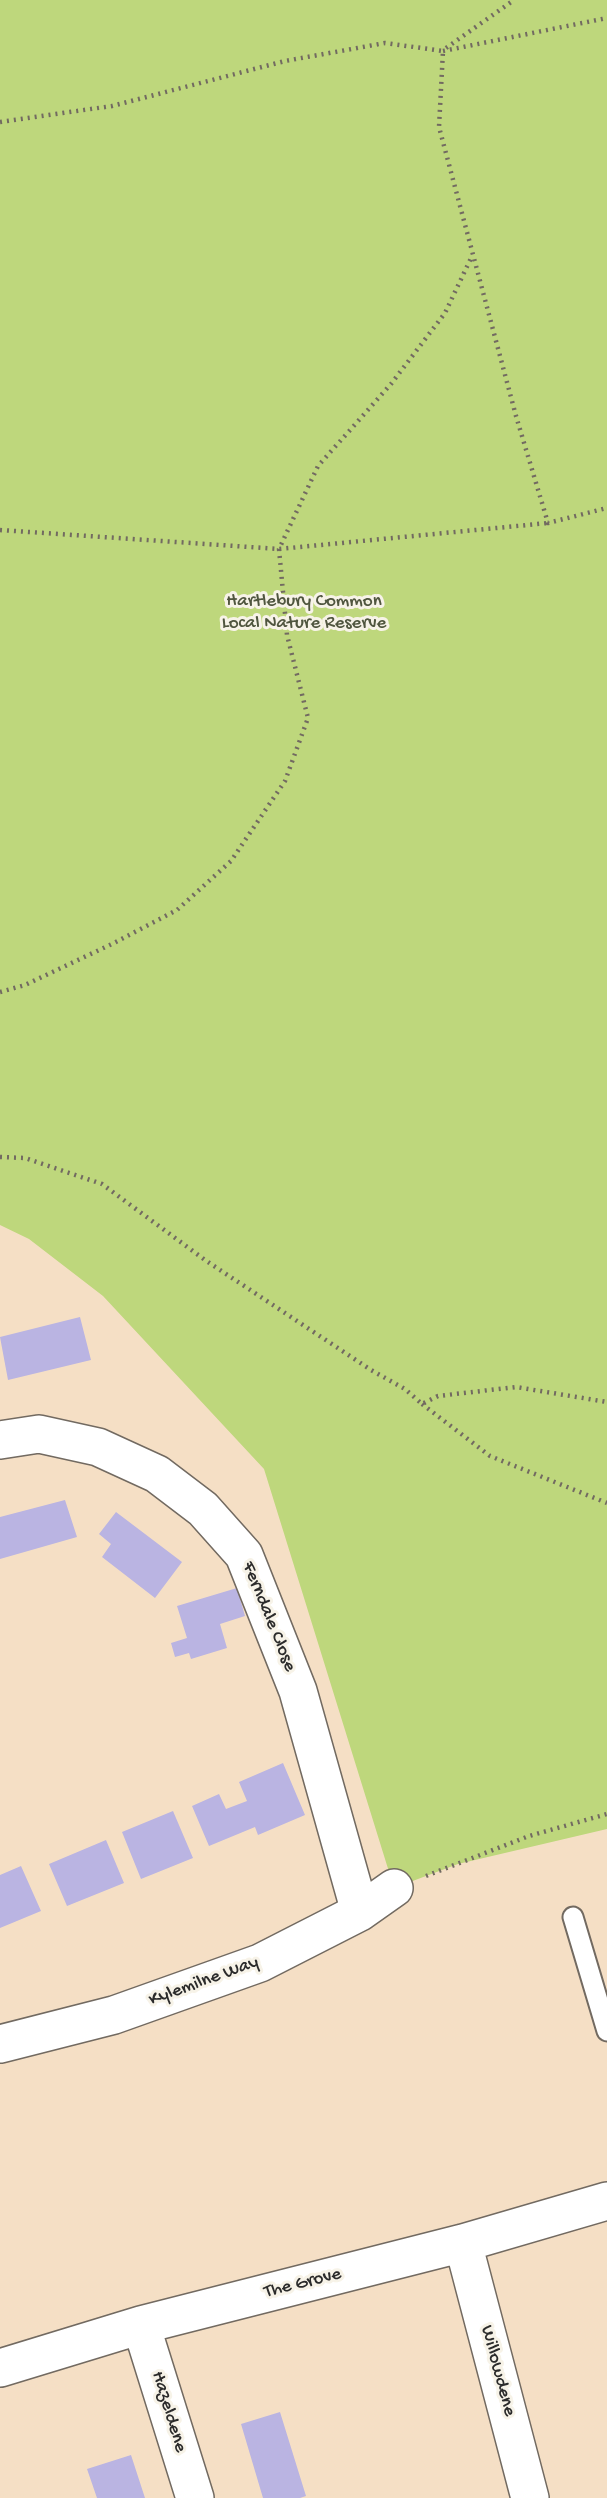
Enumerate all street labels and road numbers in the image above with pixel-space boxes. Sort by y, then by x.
street label: Ferndale Close [236,1559,300,1675]
street label: Kylemilne Way [146,1952,262,2012]
street label: The Grove [262,2263,344,2305]
street label: Willowdene [474,2323,520,2419]
street label: Hazeldene [145,2369,191,2455]

